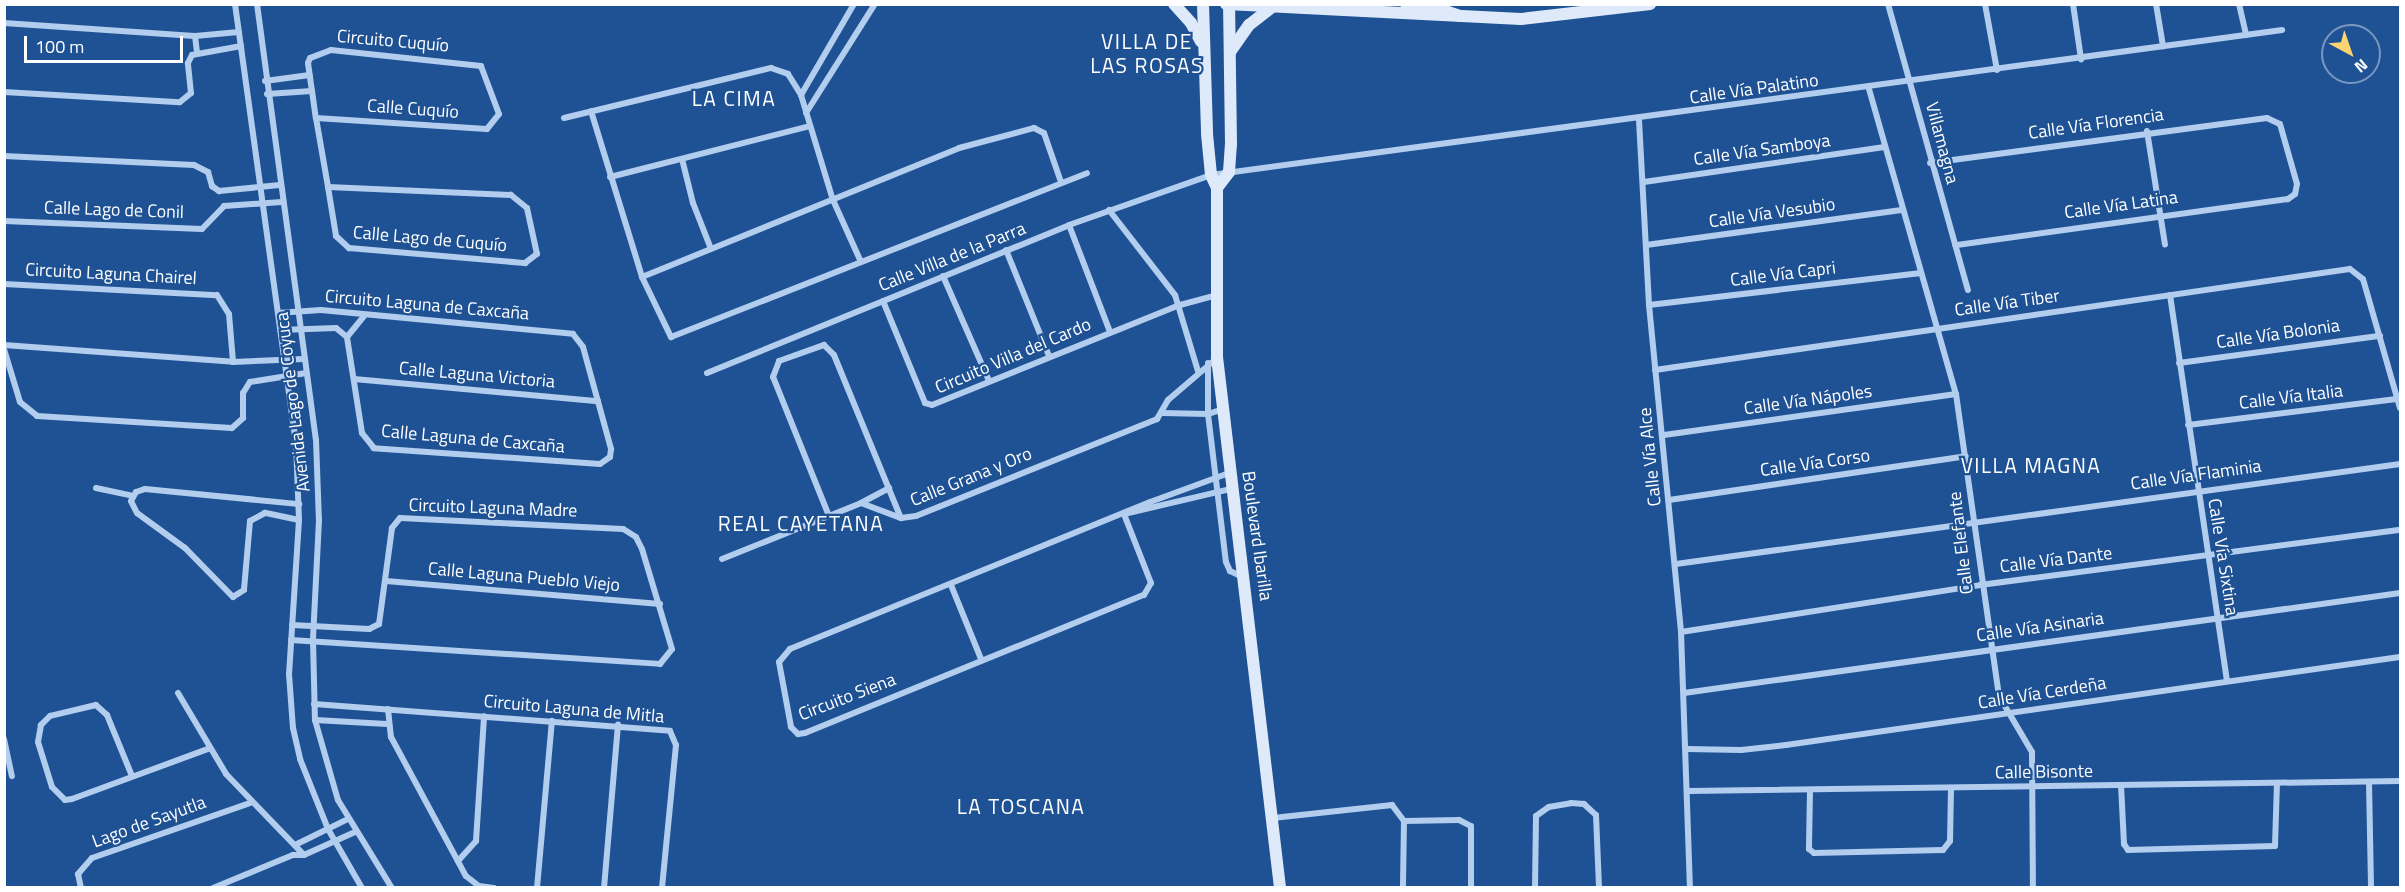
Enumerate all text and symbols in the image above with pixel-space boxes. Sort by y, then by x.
scale bar [27,24,186,62]
north arrow [2321,24,2381,84]
street label: Circuito Cuquío [336,25,450,57]
district label: VILLA DE LAS ROSAS [1090,28,1204,78]
text: 100 m [35,33,84,60]
text: N [2349,53,2373,79]
street label: Calle Vía Palatino [1688,69,1820,109]
district label: LA CIMA [692,85,776,111]
street label: Calle Cuquío [366,95,460,123]
street label: Villamagna [1921,100,1963,186]
street label: Calle Vía Florencia [2027,104,2165,144]
street label: Calle Vía Samboya [1692,130,1832,170]
street label: Calle Vía Latina [2063,186,2179,224]
street label: Calle Vía Vesubio [1707,193,1837,233]
street label: Calle Lago de Conil [44,197,184,223]
street label: Calle Villa de la Parra [875,218,1029,296]
street label: Calle Lago de Cuquío [352,221,508,257]
street label: Calle Vía Capri [1729,257,1837,291]
street label: Circuito Laguna Chairel [25,259,197,289]
street label: Circuito Laguna de Caxcaña [324,285,530,325]
street label: Calle Vía Tiber [1953,285,2061,321]
street label: Avenida Lago de Coyuca [271,311,315,493]
street label: Circuito Villa del Cardo [932,313,1094,399]
street label: Calle Vía Bolonia [2215,315,2341,353]
street label: Calle Laguna Victoria [398,357,556,393]
street label: Calle Vía Nápoles [1742,380,1874,420]
street label: Calle Vía Italia [2238,380,2344,414]
street label: Calle Vía Alce [1634,406,1666,508]
street label: Calle Laguna de Caxcaña [380,420,566,458]
street label: Calle Grana y Oro [907,443,1035,511]
street label: Calle Vía Corso [1759,445,1871,481]
district label: VILLA MAGNA [1961,452,2101,478]
street label: Calle Vía Flaminia [2129,455,2263,495]
street label: Boulevard Ibarilla [1237,470,1277,602]
street label: Calle Elefante [1944,490,1978,596]
street label: Circuito Laguna Madre [408,494,578,522]
street label: Calle Vía Sixtina [2203,497,2243,617]
district label: REAL CAYETANA [718,510,884,536]
street label: Calle Vía Dante [1998,542,2114,578]
street label: Calle Laguna Pueblo Viejo [427,558,621,596]
street label: Calle Vía Asinaria [1975,607,2105,647]
street label: Circuito Siena [795,669,899,725]
street label: Calle Vía Cerdeña [1976,672,2108,714]
street label: Circuito Laguna de Mitla [483,690,665,728]
street label: Calle Bisonte [1995,760,2093,784]
street label: Lago de Sayutla [89,791,209,853]
district label: LA TOSCANA [957,793,1085,819]

